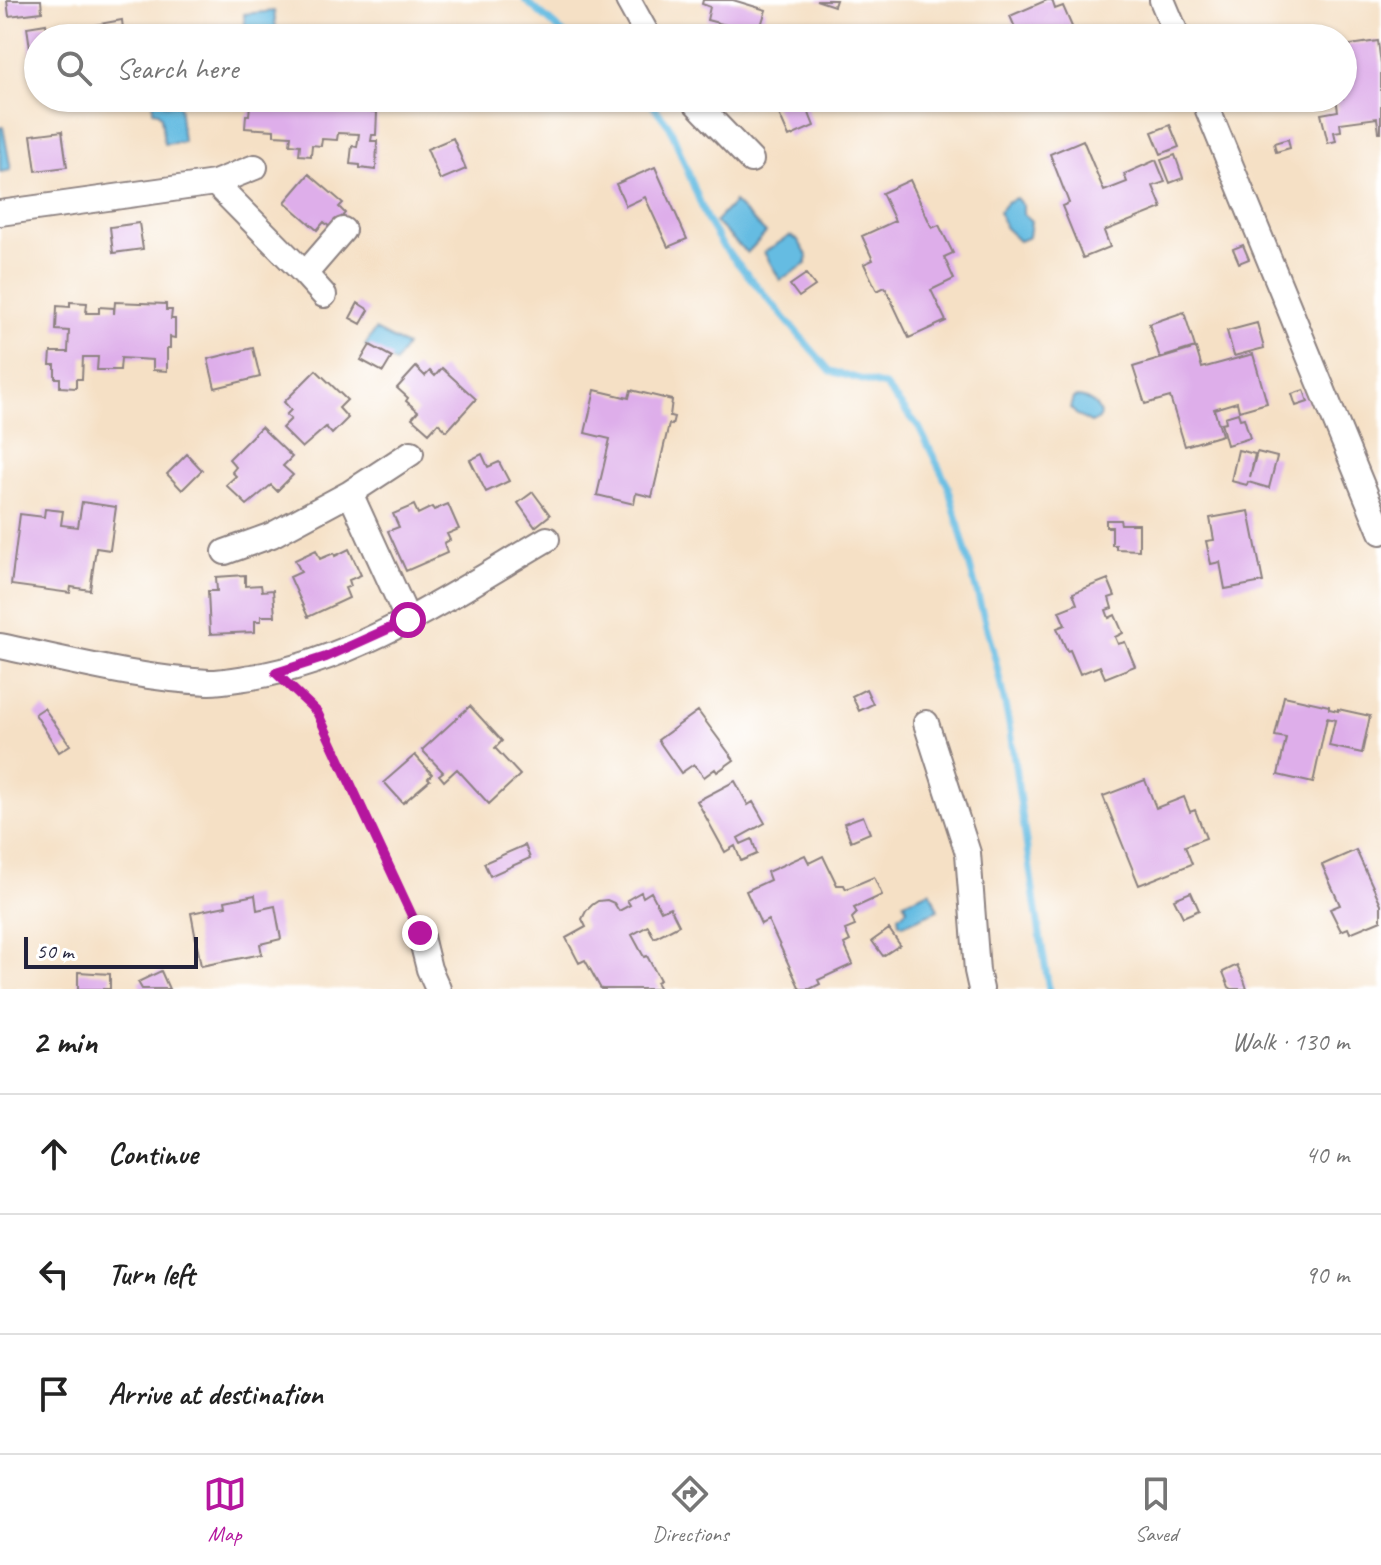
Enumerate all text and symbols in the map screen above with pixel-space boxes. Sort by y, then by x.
search box [24,24,1357,112]
icon: search [52,46,96,90]
text: Search here [116,49,238,87]
route start [390,602,426,638]
route end [402,915,438,951]
scale bar [24,933,198,969]
text: 50 m [36,937,73,965]
text: 2 min [32,1020,97,1063]
text: Walk · 130 m [1232,1025,1349,1058]
icon: ahead [32,1132,76,1176]
text: Continue [108,1135,198,1173]
text: 40 m [1305,1138,1349,1171]
icon: left [32,1252,76,1296]
text: Turn left [108,1255,195,1293]
text: 90 m [1305,1258,1349,1291]
icon: arrive [32,1372,76,1416]
text: Arrive at destination [108,1375,323,1413]
tab: Map [203,1472,247,1548]
tab: Directions [652,1472,729,1548]
tab: Saved [1134,1472,1178,1548]

